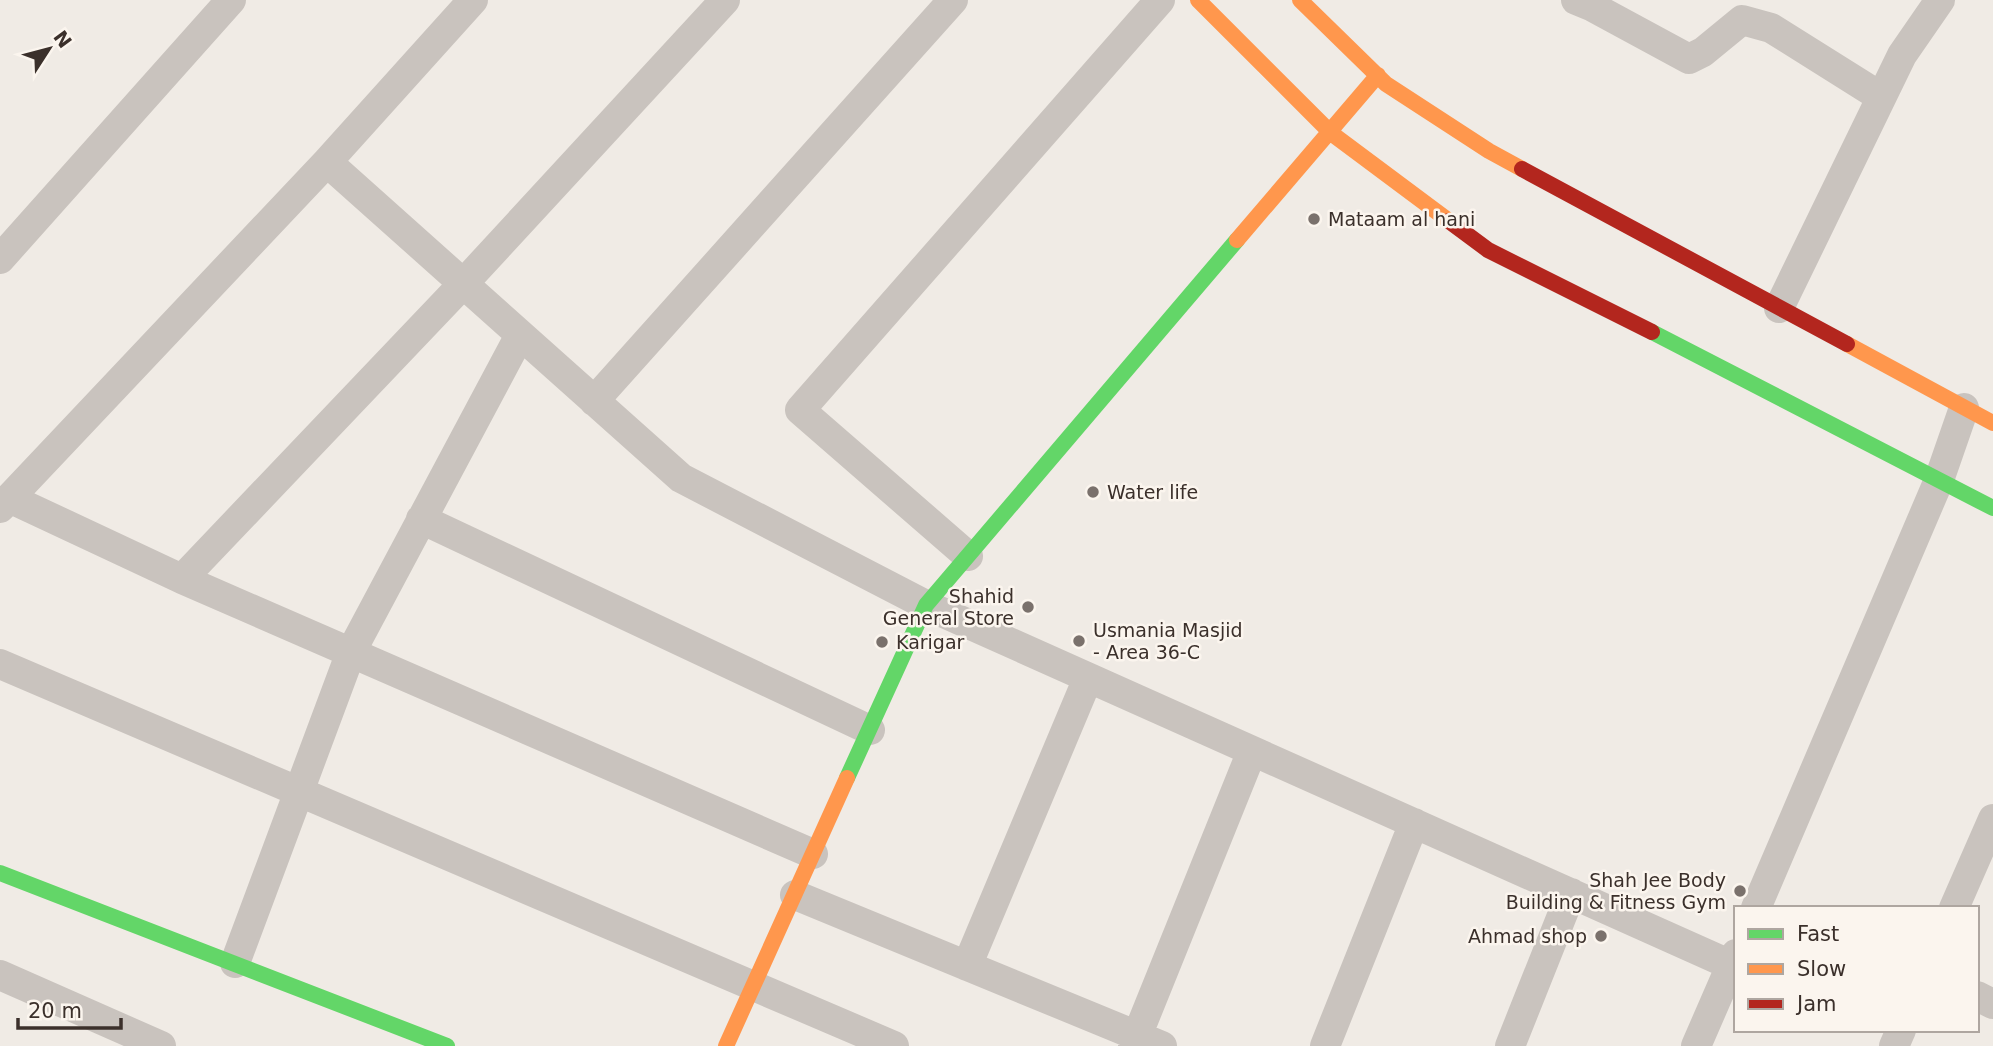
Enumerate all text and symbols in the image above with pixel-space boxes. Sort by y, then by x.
north arrow [14,14,84,84]
text: N [49,26,76,52]
place label: Mataam al hani [1328,208,1475,230]
marker: Mataam al hani [1306,211,1322,227]
place label: Water life [1107,481,1198,503]
marker: Water life [1085,484,1101,500]
place label: Shahid General Store [883,585,1014,629]
marker: Shahid General Store [1020,599,1036,615]
place label: Usmania Masjid - Area 36-C [1093,619,1243,663]
place label: Karigar [896,631,965,653]
marker: Usmania Masjid - Area 36-C [1071,633,1087,649]
marker: Karigar [874,634,890,650]
place label: Shah Jee Body Building & Fitness Gym [1506,869,1726,913]
marker: Shah Jee Body Building & Fitness Gym [1732,883,1748,899]
legend [1734,906,1979,1032]
text: Fast [1797,922,1839,946]
place label: Ahmad shop [1468,925,1587,947]
marker: Ahmad shop [1593,928,1609,944]
text: Slow [1797,957,1846,981]
scale bar [18,986,121,1030]
text: Jam [1795,992,1837,1016]
text: 20 m [28,999,82,1023]

